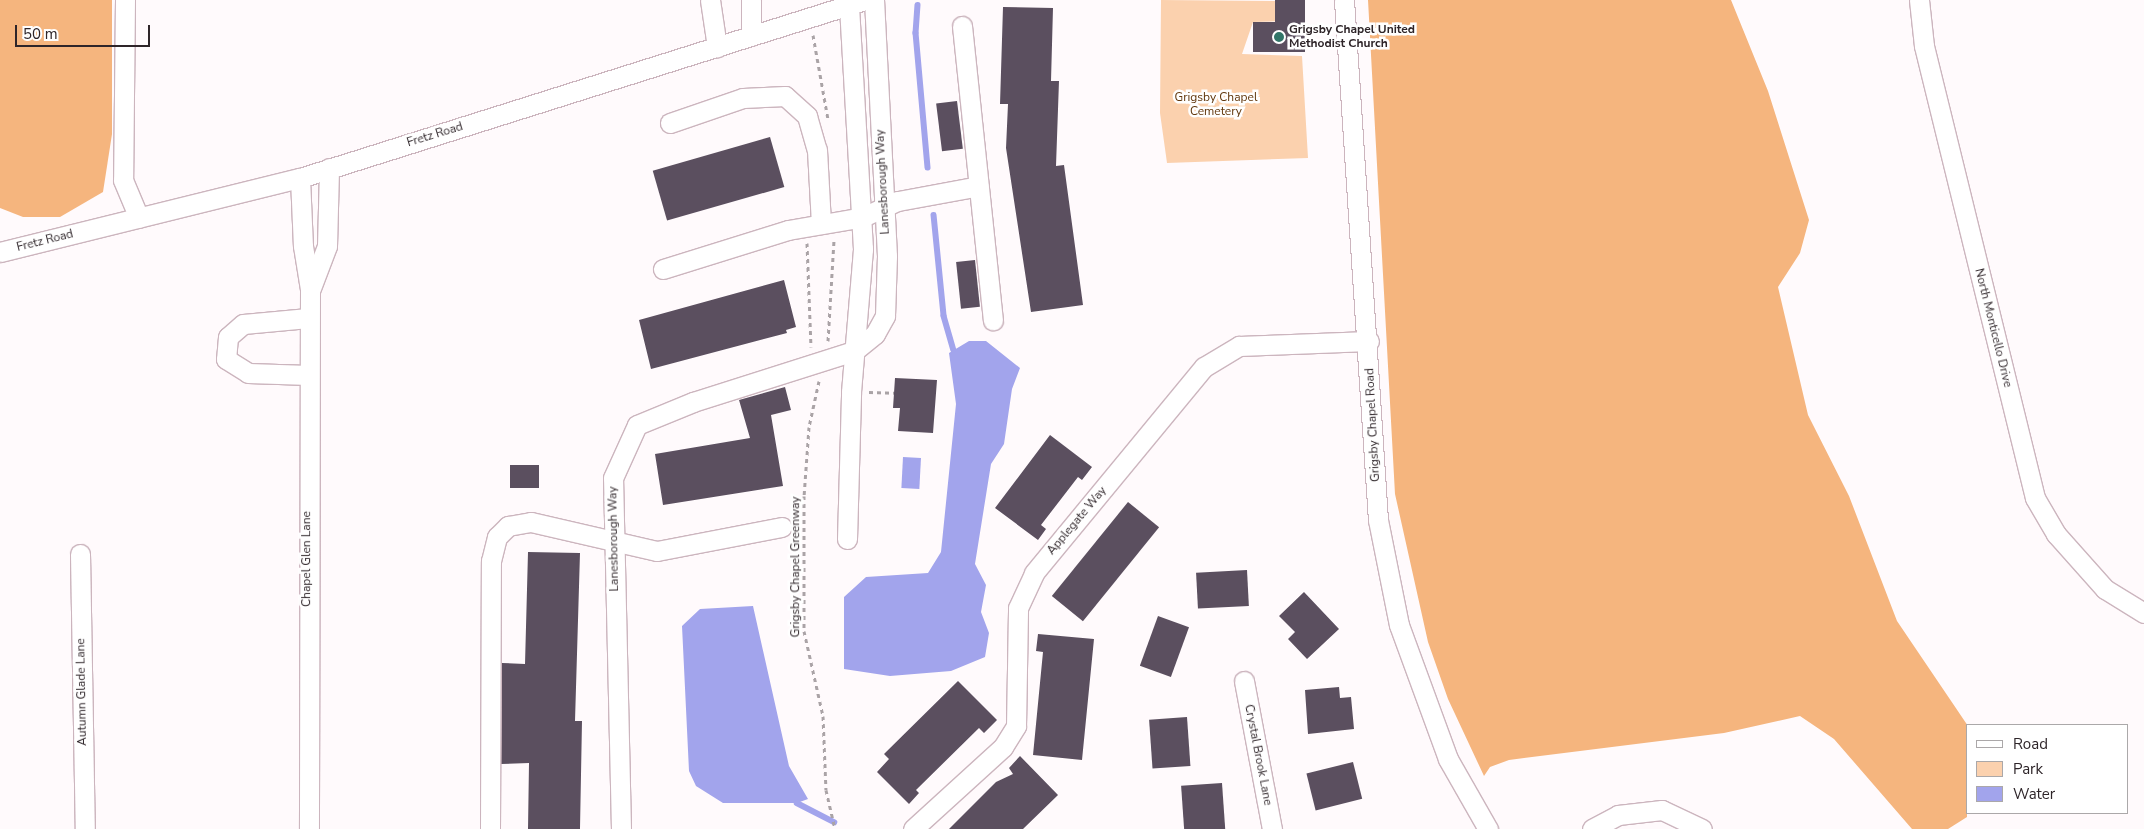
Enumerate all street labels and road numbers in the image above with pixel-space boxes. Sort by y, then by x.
street label: Fretz Road [405,120,465,150]
street label: Lanesborough Way [873,129,893,235]
street label: Fretz Road [15,227,75,255]
street label: North Monticello Drive [1971,267,2015,389]
street label: Grigsby Chapel Road [1363,368,1383,482]
street label: Applegate Way [1044,484,1110,558]
street label: Lanesborough Way [606,486,622,592]
street label: Grigsby Chapel Greenway [789,497,803,637]
street label: Chapel Glen Lane [300,511,314,607]
street label: Autumn Glade Lane [74,638,90,746]
street label: Crystal Brook Lane [1241,703,1275,807]

